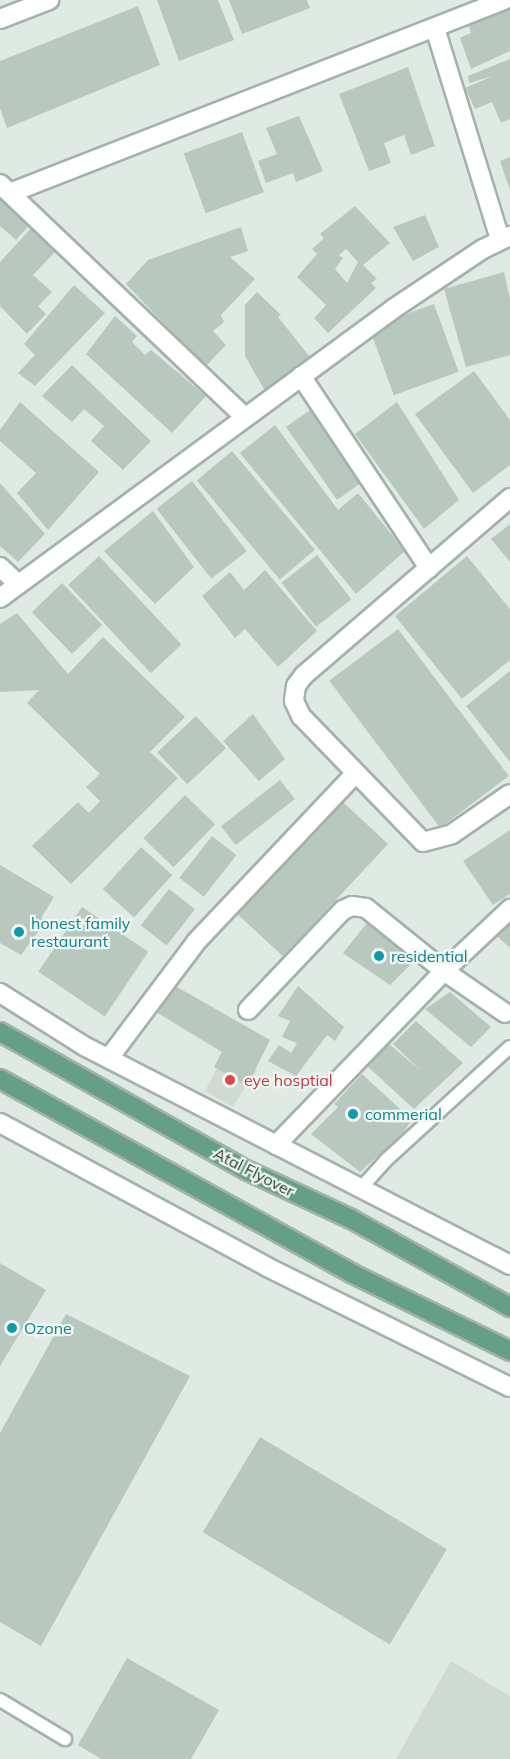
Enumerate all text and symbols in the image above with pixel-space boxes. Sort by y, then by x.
place label: honest family restaurant [31,913,130,951]
marker: honest family restaurant [12,925,26,939]
place label: residential [391,946,468,966]
marker: residential [372,949,386,963]
place label: eye hosptial [244,1070,333,1090]
marker: eye hosptial [221,1071,239,1089]
place label: commerial [365,1104,442,1124]
marker: commerial [346,1107,360,1121]
street label: Atal Flyover [211,1144,297,1200]
place label: Ozone [24,1318,72,1338]
marker: Ozone [5,1321,19,1335]

